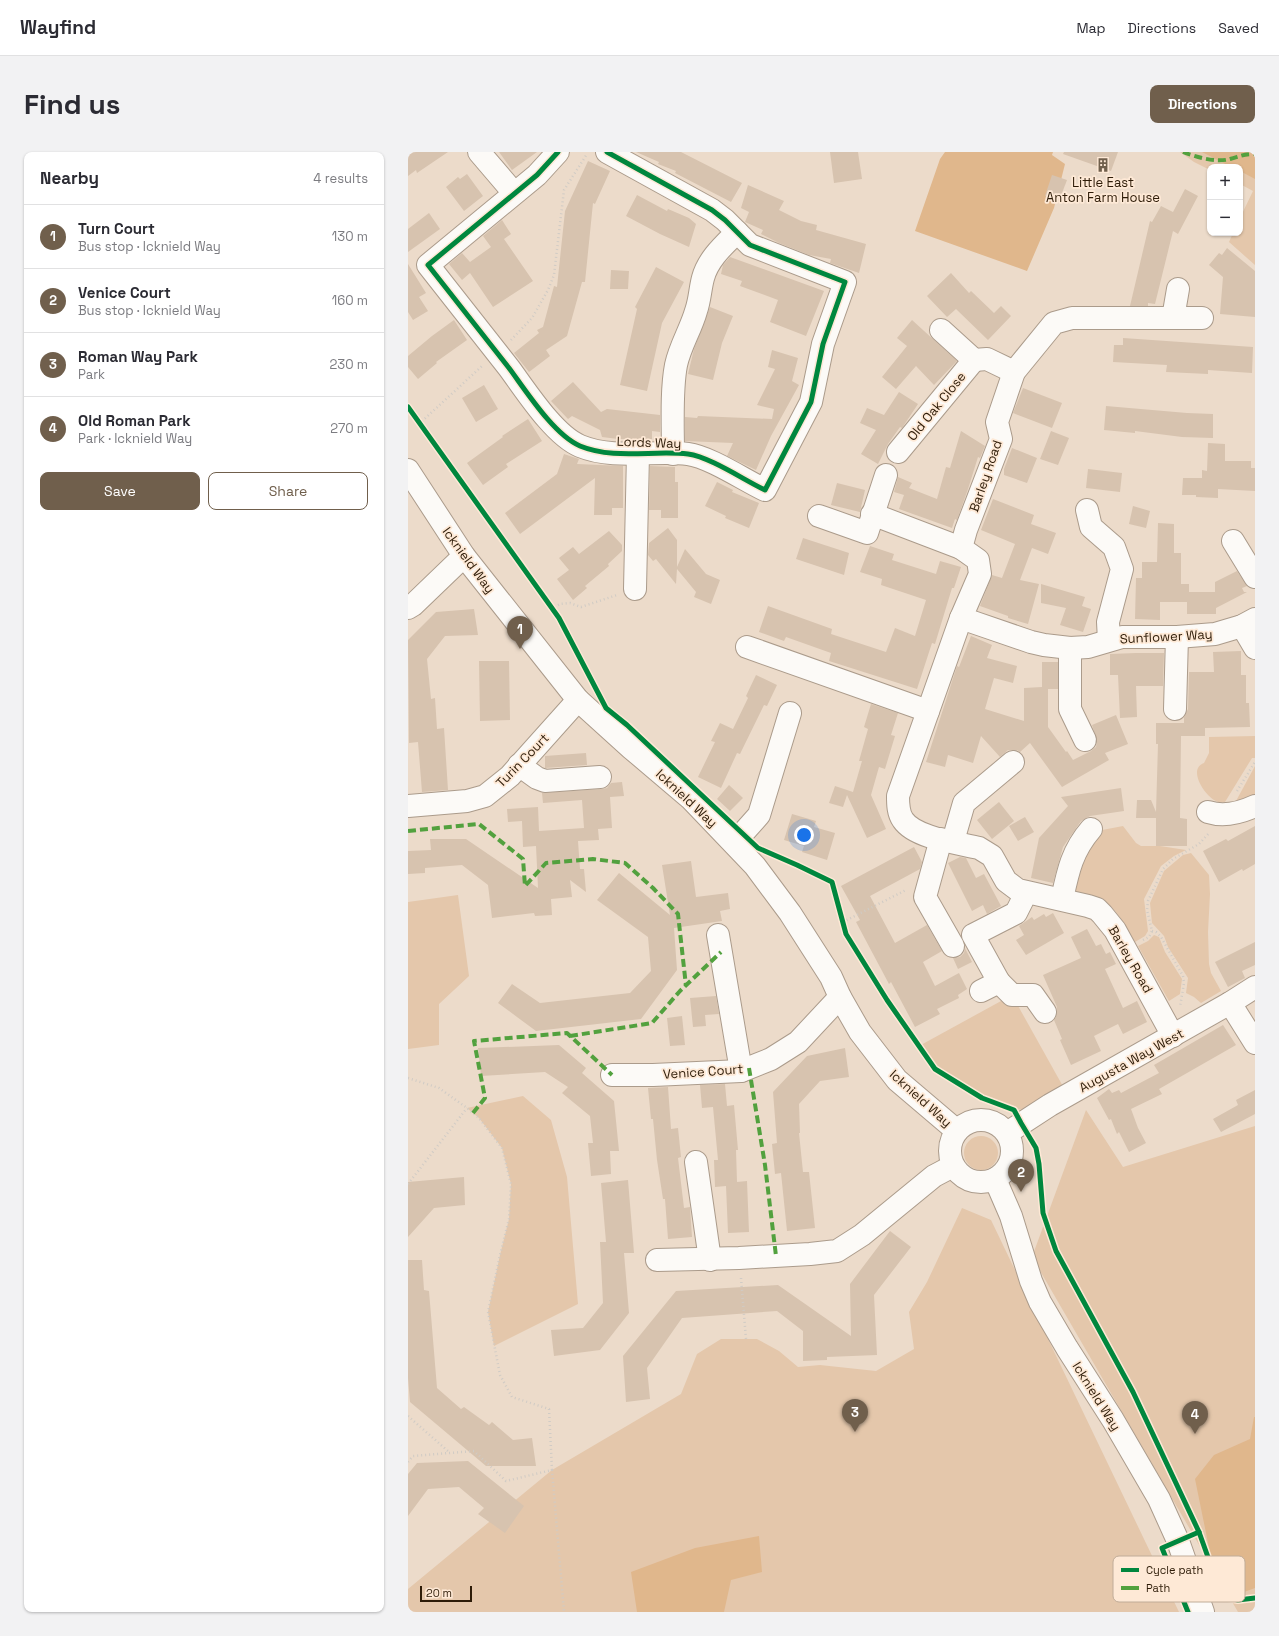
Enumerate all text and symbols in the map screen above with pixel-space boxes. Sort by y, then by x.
text: Wayfind [20,15,96,40]
text: Map [1076,19,1106,37]
text: Directions [1128,19,1196,37]
text: Saved [1218,19,1259,37]
button: Directions [1150,85,1255,123]
text: Find us [24,86,121,122]
building icon: Little East Anton Farm House [1095,157,1111,173]
map controls [1207,164,1243,236]
button: + [1207,164,1243,200]
text: Nearby [40,167,99,189]
text: 4 results [313,170,368,187]
place label: Little East Anton Farm House [1046,174,1160,206]
button: − [1207,200,1243,236]
text: Turn Court [78,219,155,238]
text: 1 [50,228,56,245]
text: 130 m [332,228,368,245]
text: Bus stop · Icknield Way [78,238,221,255]
text: Venice Court [78,283,171,302]
text: 2 [49,292,57,309]
text: 160 m [332,292,368,309]
text: Bus stop · Icknield Way [78,302,221,319]
text: Roman Way Park [78,347,198,366]
text: 3 [49,356,57,373]
text: 230 m [330,356,368,373]
text: Park [78,366,105,383]
street label: Old Oak Close [903,368,969,444]
text: Old Roman Park [78,411,191,430]
text: 4 [49,420,57,437]
text: 270 m [330,420,368,437]
text: Park · Icknield Way [78,430,192,447]
street label: Lords Way [616,433,682,452]
street label: Barley Road [965,438,1006,514]
button: Save [40,472,200,510]
button: Share [208,472,368,510]
street label: Icknield Way [439,524,498,597]
pin: 1 [507,616,533,649]
street label: Sunflower Way [1119,626,1213,647]
street label: Turin Court [492,730,553,791]
street label: Icknield Way [652,766,721,831]
your location [794,825,814,845]
street label: Barley Road [1104,922,1157,996]
street label: Augusta Way West [1076,1025,1187,1096]
street label: Venice Court [662,1060,744,1083]
street label: Icknield Way [886,1066,955,1131]
pin: 2 [1008,1159,1034,1192]
street label: Icknield Way [1069,1359,1124,1434]
pin: 3 [842,1399,868,1432]
pin: 4 [1182,1401,1208,1434]
legend [1113,1556,1245,1602]
text: Cycle path [1146,1563,1203,1577]
text: Path [1146,1581,1170,1595]
scale bar [420,1584,472,1603]
text: 20 m [426,1586,452,1600]

